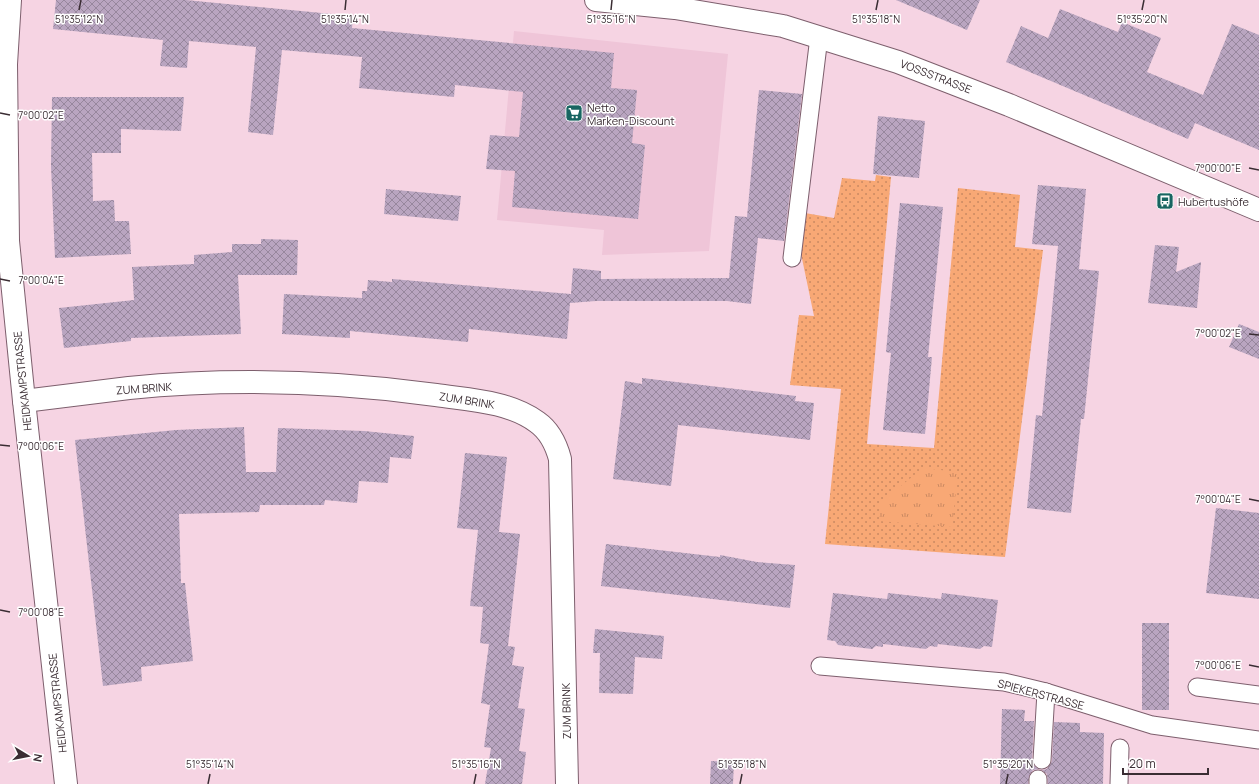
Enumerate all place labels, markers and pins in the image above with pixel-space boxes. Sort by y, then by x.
place label: Netto Marken-Discount [587,100,675,128]
supermarket icon: Netto Marken-Discount [564,103,584,123]
bus stop icon: Hubertushöfe [1155,191,1175,211]
place label: Hubertushöfe [1178,194,1249,209]

